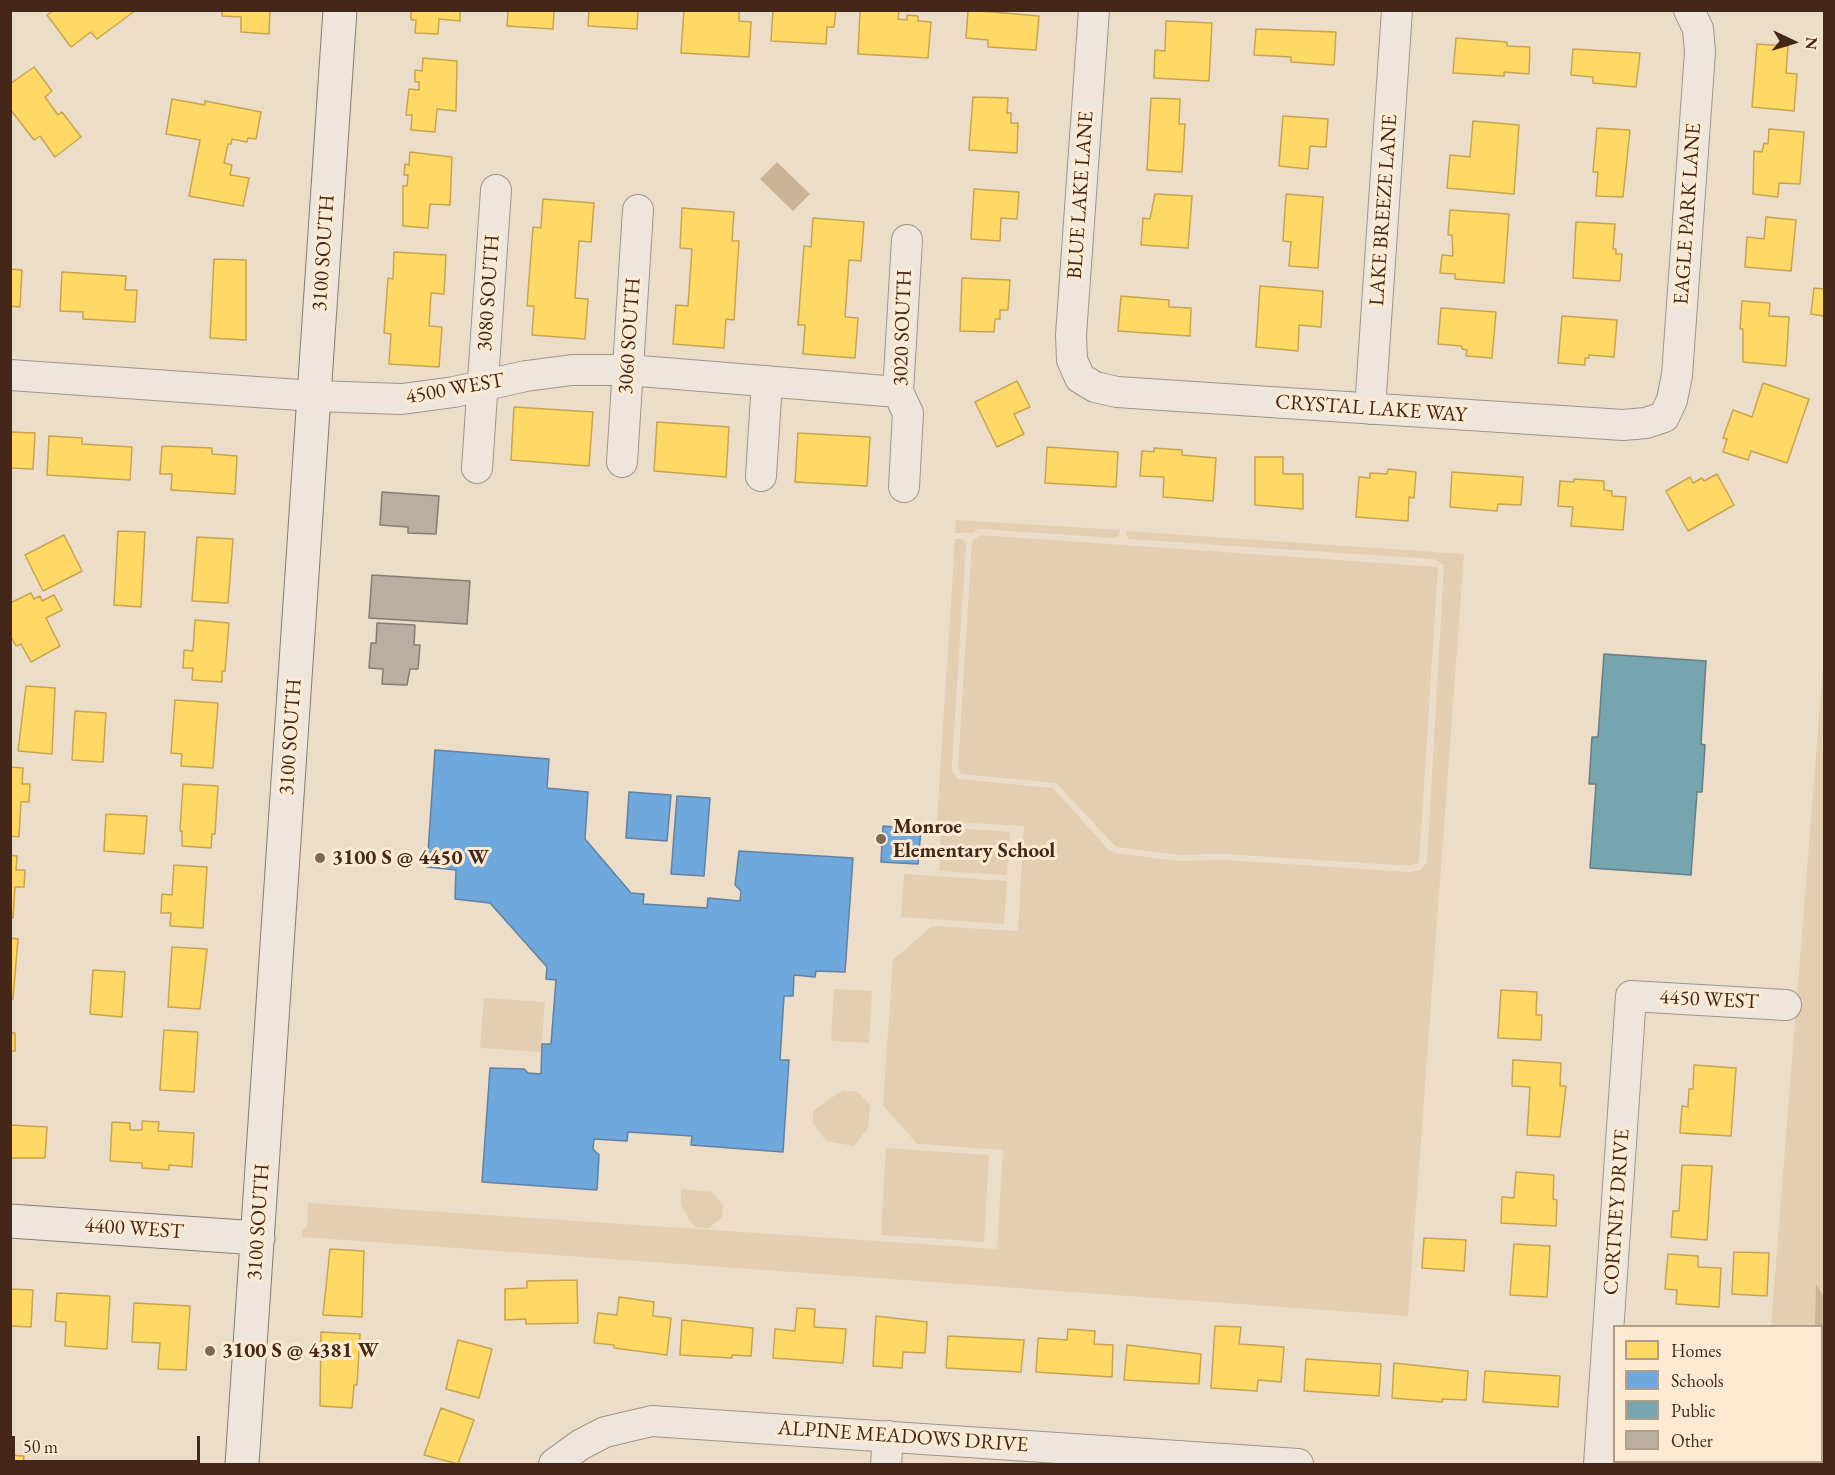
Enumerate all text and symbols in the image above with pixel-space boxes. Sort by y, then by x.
north arrow [1763,12,1823,72]
text: N [1801,36,1822,50]
street label: BLUE LAKE LANE [1063,110,1099,280]
street label: LAKE BREEZE LANE [1365,113,1403,307]
street label: EAGLE PARK LANE [1669,122,1707,306]
street label: 3100 SOUTH [307,194,341,312]
street label: 3080 SOUTH [472,234,506,352]
street label: 3020 SOUTH [888,269,918,387]
street label: 3060 SOUTH [613,277,647,395]
street label: 4500 WEST [404,368,506,410]
street label: CRYSTAL LAKE WAY [1274,390,1468,428]
street label: 3100 SOUTH [274,678,308,796]
place label: Monroe Elementary School [893,814,1055,864]
marker: Monroe Elementary School [874,832,888,846]
place label: 3100 S @ 4450 W [332,845,489,871]
marker: 3100 S @ 4450 W [313,851,327,865]
street label: 4450 WEST [1659,985,1759,1015]
street label: CORTNEY DRIVE [1599,1128,1635,1296]
street label: 3100 SOUTH [242,1163,276,1281]
street label: 4400 WEST [84,1213,184,1245]
legend [1613,1325,1823,1463]
place label: 3100 S @ 4381 W [222,1338,379,1364]
text: Homes [1671,1339,1721,1362]
marker: 3100 S @ 4381 W [203,1344,217,1358]
text: Schools [1671,1369,1724,1392]
text: Public [1671,1399,1715,1422]
street label: ALPINE MEADOWS DRIVE [777,1416,1029,1458]
scale bar [15,1424,202,1462]
text: Other [1671,1429,1713,1452]
text: 50 m [23,1435,58,1458]

